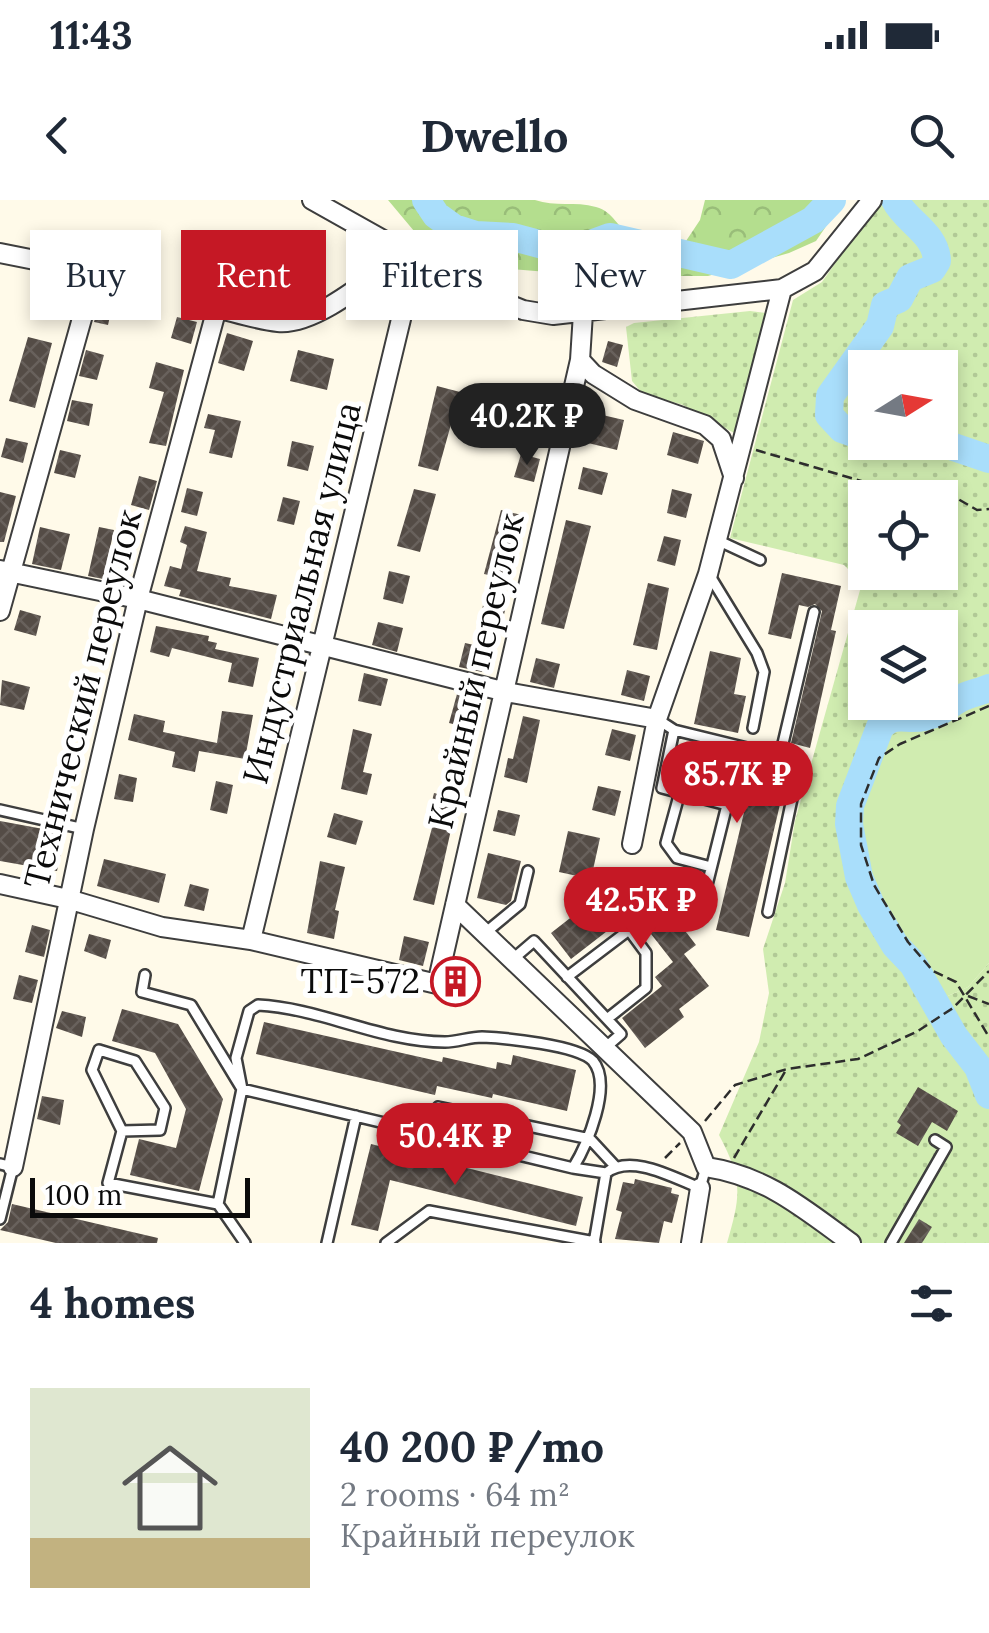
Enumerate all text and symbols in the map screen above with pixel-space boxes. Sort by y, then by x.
text: 11:43 [50,11,132,59]
text: Dwello [421,107,568,164]
icon: back [30,108,85,163]
icon: search [904,108,959,163]
chip: Buy [30,230,161,320]
chip: Rent [181,230,326,320]
chip: Filters [346,230,518,320]
chip: New [538,230,681,320]
north arrow [848,350,958,460]
map controls [848,350,958,720]
pin: 40.2K ₽ [435,383,619,468]
text: 40.2K ₽ [471,395,583,436]
street label: Индустриальная улица [232,397,371,789]
button: locate [848,480,958,590]
street label: Технический переулок [14,504,151,893]
street label: Крайный переулок [417,509,534,833]
button: layers [848,610,958,720]
pin: 85.7K ₽ [645,741,829,826]
text: 85.7K ₽ [683,753,791,794]
pin: 42.5K ₽ [549,867,733,952]
text: 42.5K ₽ [586,879,696,920]
building icon: ТП-572 [429,955,481,1007]
place label: ТП-572 [300,958,420,1003]
pin: 50.4K ₽ [363,1103,547,1188]
text: 50.4K ₽ [398,1115,512,1156]
scale bar [30,1173,250,1218]
text: 100 m [45,1177,122,1213]
text: 4 homes [30,1276,195,1330]
icon: filters [904,1276,959,1331]
text: 40 200 ₽/mo [340,1420,604,1474]
icon: home [110,1428,230,1548]
text: 2 rooms · 64 m² [340,1474,570,1515]
text: Крайный переулок [340,1515,635,1556]

